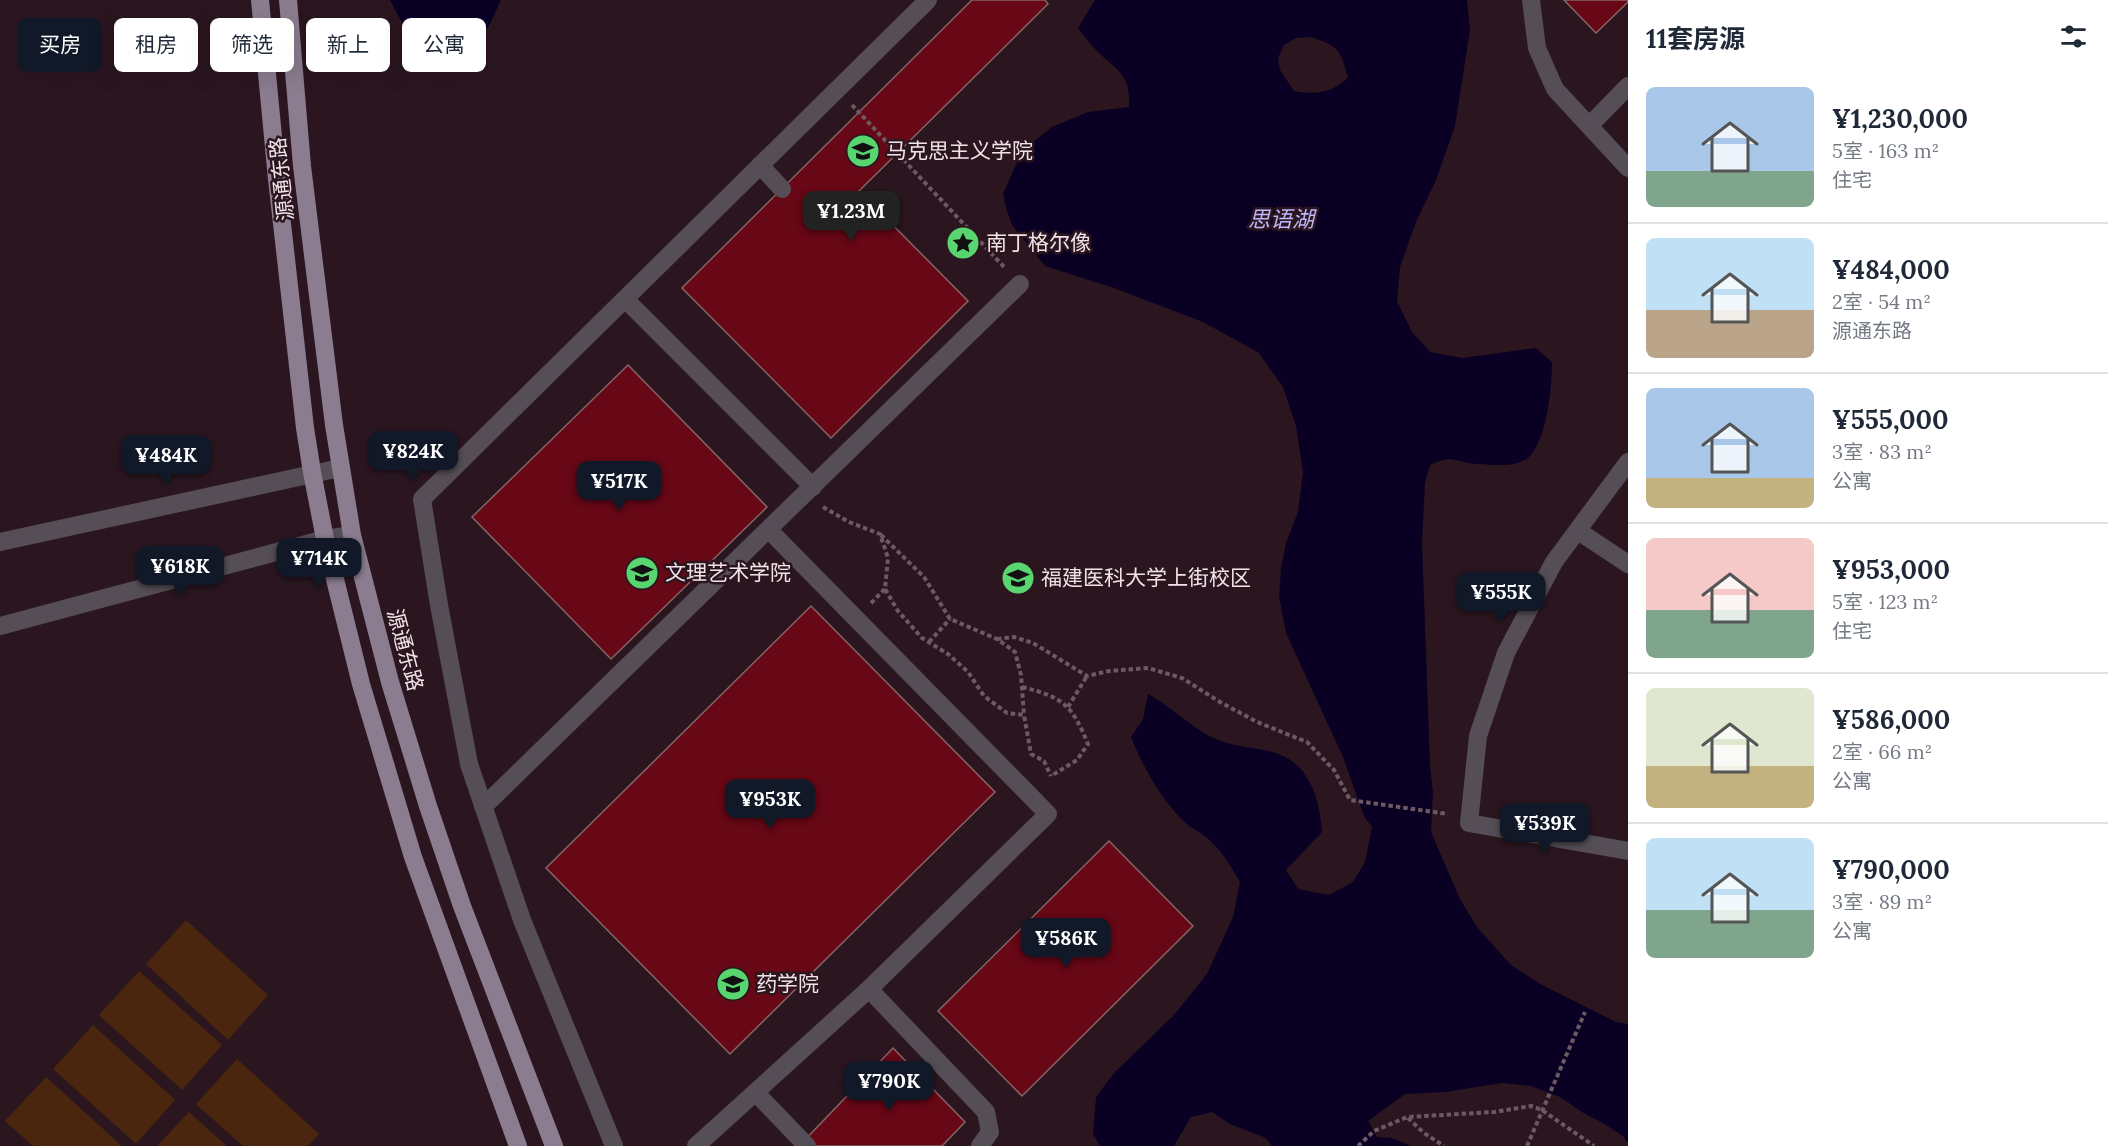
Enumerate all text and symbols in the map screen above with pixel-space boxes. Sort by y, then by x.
chip: 买房 [18,18,102,72]
chip: 租房 [114,18,198,72]
chip: 筛选 [210,18,294,72]
chip: 新上 [306,18,390,72]
chip: 公寓 [402,18,486,72]
icon: filters [2057,20,2090,53]
text: 11套房源 [1646,22,1745,55]
text: ¥1,230,000 [1832,102,1968,135]
icon: home [1694,111,1766,183]
school or university icon: 马克思主义学院 [845,133,881,169]
street label: 源通东路 [264,136,299,222]
place label: 马克思主义学院 [886,137,1033,164]
text: 5室 · 163 m² [1832,138,1939,163]
text: 住宅 [1832,167,1872,192]
pin: ¥1.23M [802,191,900,242]
text: ¥1.23M [817,198,885,223]
water label: 思语湖 [1248,205,1317,233]
place icon: 南丁格尔像 [945,225,981,261]
place label: 南丁格尔像 [986,229,1091,256]
text: ¥484,000 [1832,253,1950,286]
icon: home [1694,262,1766,334]
text: 2室 · 54 m² [1832,289,1931,314]
text: 源通东路 [1832,318,1912,343]
text: ¥555,000 [1832,403,1949,436]
icon: home [1694,412,1766,484]
pin: ¥824K [371,431,455,482]
pin: ¥484K [124,435,208,486]
text: ¥824K [382,438,444,463]
text: 3室 · 83 m² [1832,439,1932,464]
text: ¥484K [135,442,197,467]
pin: ¥517K [577,461,661,512]
text: ¥517K [591,468,647,493]
text: 公寓 [1832,468,1872,493]
pin: ¥714K [277,538,361,589]
text: ¥714K [290,545,348,570]
pin: ¥618K [138,546,222,597]
text: ¥618K [150,553,210,578]
text: ¥953,000 [1832,553,1950,586]
school or university icon: 文理艺术学院 [624,555,660,591]
place label: 文理艺术学院 [665,559,791,586]
school or university icon: 福建医科大学上街校区 [1000,560,1036,596]
icon: home [1694,562,1766,634]
place label: 福建医科大学上街校区 [1041,564,1251,591]
pin: ¥555K [1459,572,1543,623]
text: ¥555K [1470,579,1532,604]
text: 5室 · 123 m² [1832,589,1938,614]
street label: 源通东路 [382,606,429,694]
text: 住宅 [1832,618,1872,643]
text: ¥586,000 [1832,703,1950,736]
icon: home [1694,712,1766,784]
text: 2室 · 66 m² [1832,739,1932,764]
text: 公寓 [1832,768,1872,793]
pin: ¥953K [728,779,812,830]
text: ¥953K [739,786,801,811]
pin: ¥539K [1503,803,1587,854]
text: ¥539K [1514,810,1576,835]
text: ¥790,000 [1832,853,1950,886]
icon: home [1694,862,1766,934]
text: 3室 · 89 m² [1832,889,1932,914]
pin: ¥586K [1024,918,1108,969]
text: 公寓 [1832,918,1872,943]
text: ¥586K [1035,925,1097,950]
school or university icon: 药学院 [715,966,751,1002]
place label: 药学院 [756,970,819,997]
pin: ¥790K [847,1061,931,1112]
text: ¥790K [858,1068,920,1093]

